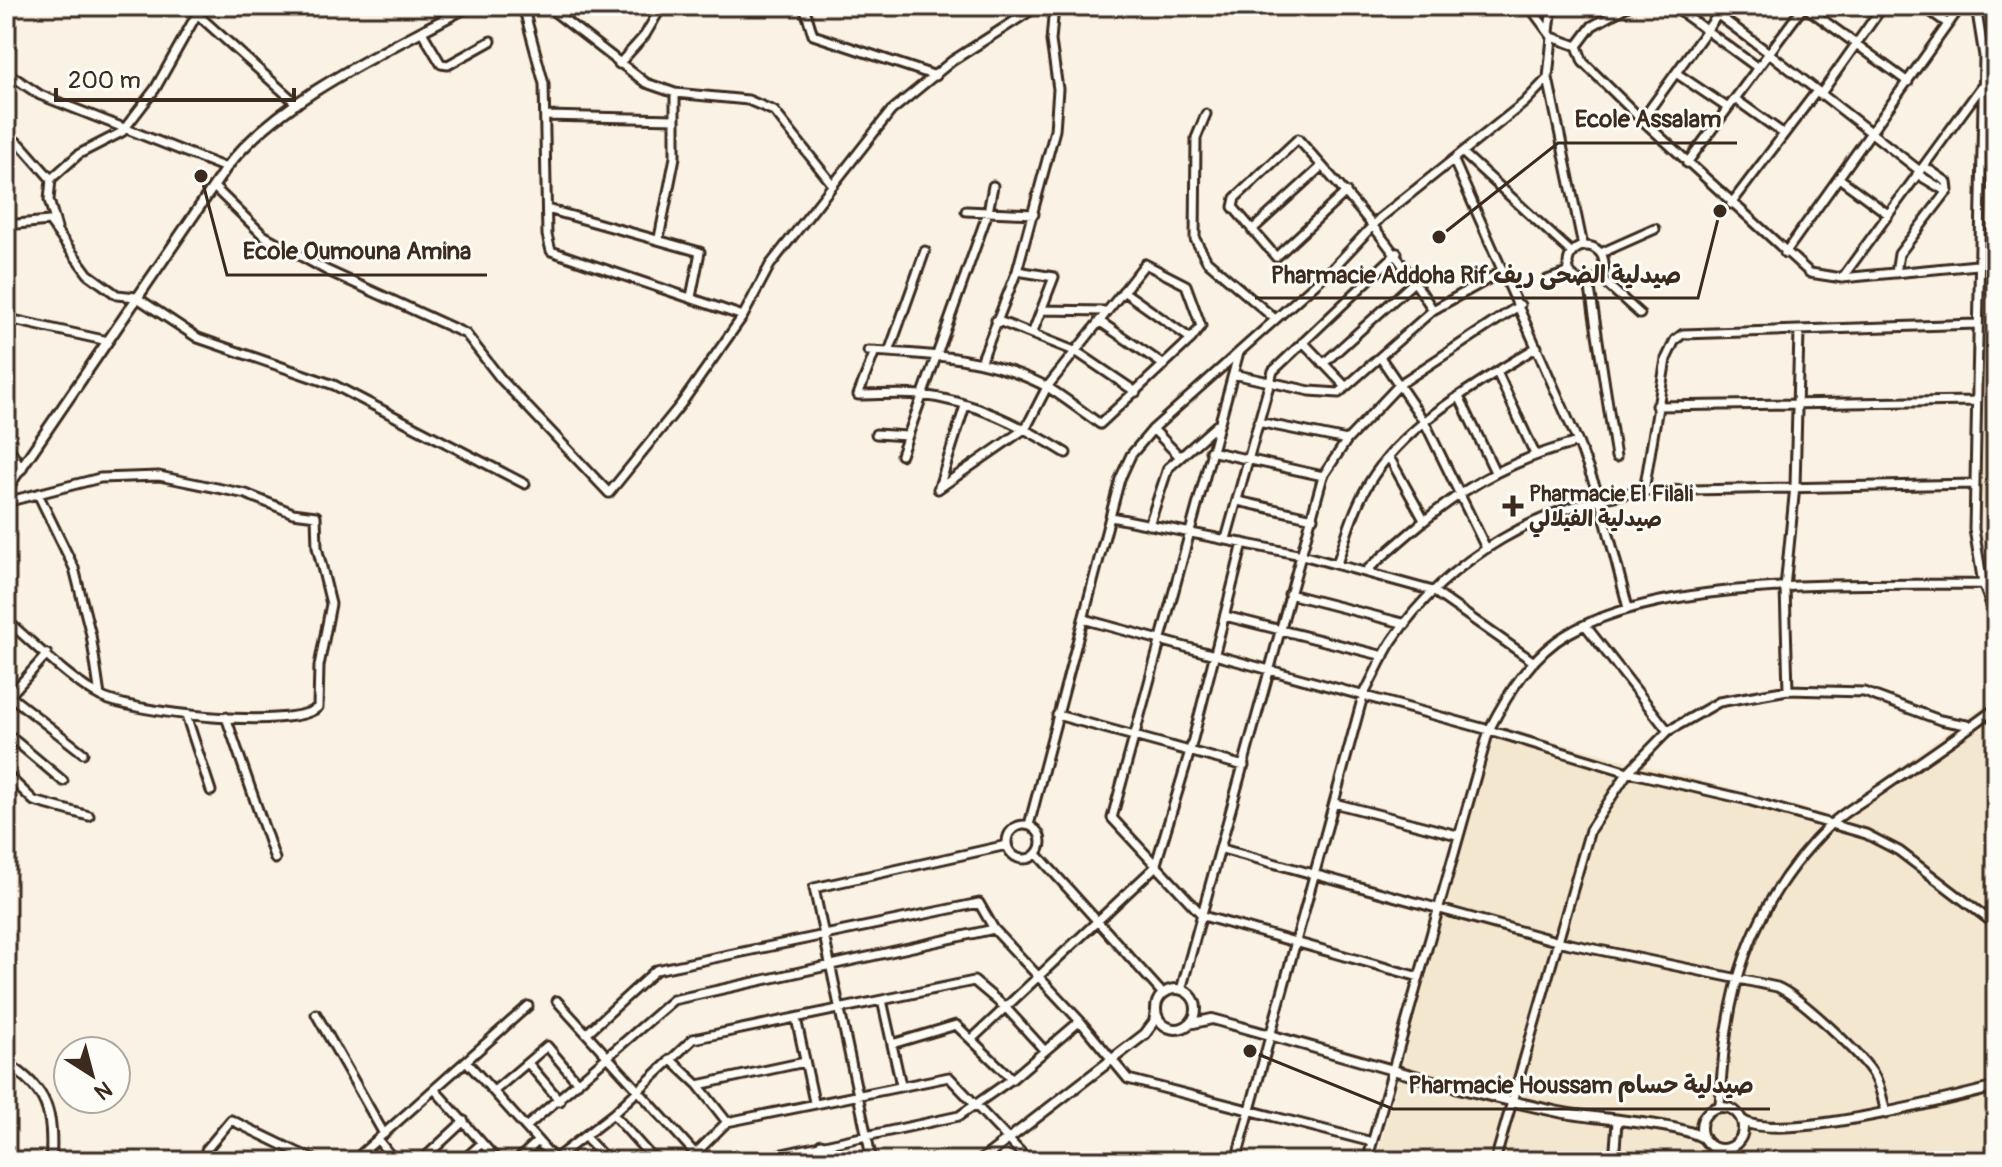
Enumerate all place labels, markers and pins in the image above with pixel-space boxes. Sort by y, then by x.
callout: Ecole Assalam [1558,95,1737,143]
callout: Ecole Oumouna Amina [227,227,487,275]
callout: Pharmacie Addoha Rif صيدلية الضحى ريف [1255,250,1698,298]
place label: Pharmacie El Filali صيدلية الفيلالي [1529,480,1693,538]
marker: Pharmacie El Filali صيدلية الفيلالي [1504,497,1522,515]
callout: Pharmacie Houssam صيدلية حسام [1393,1061,1770,1109]

